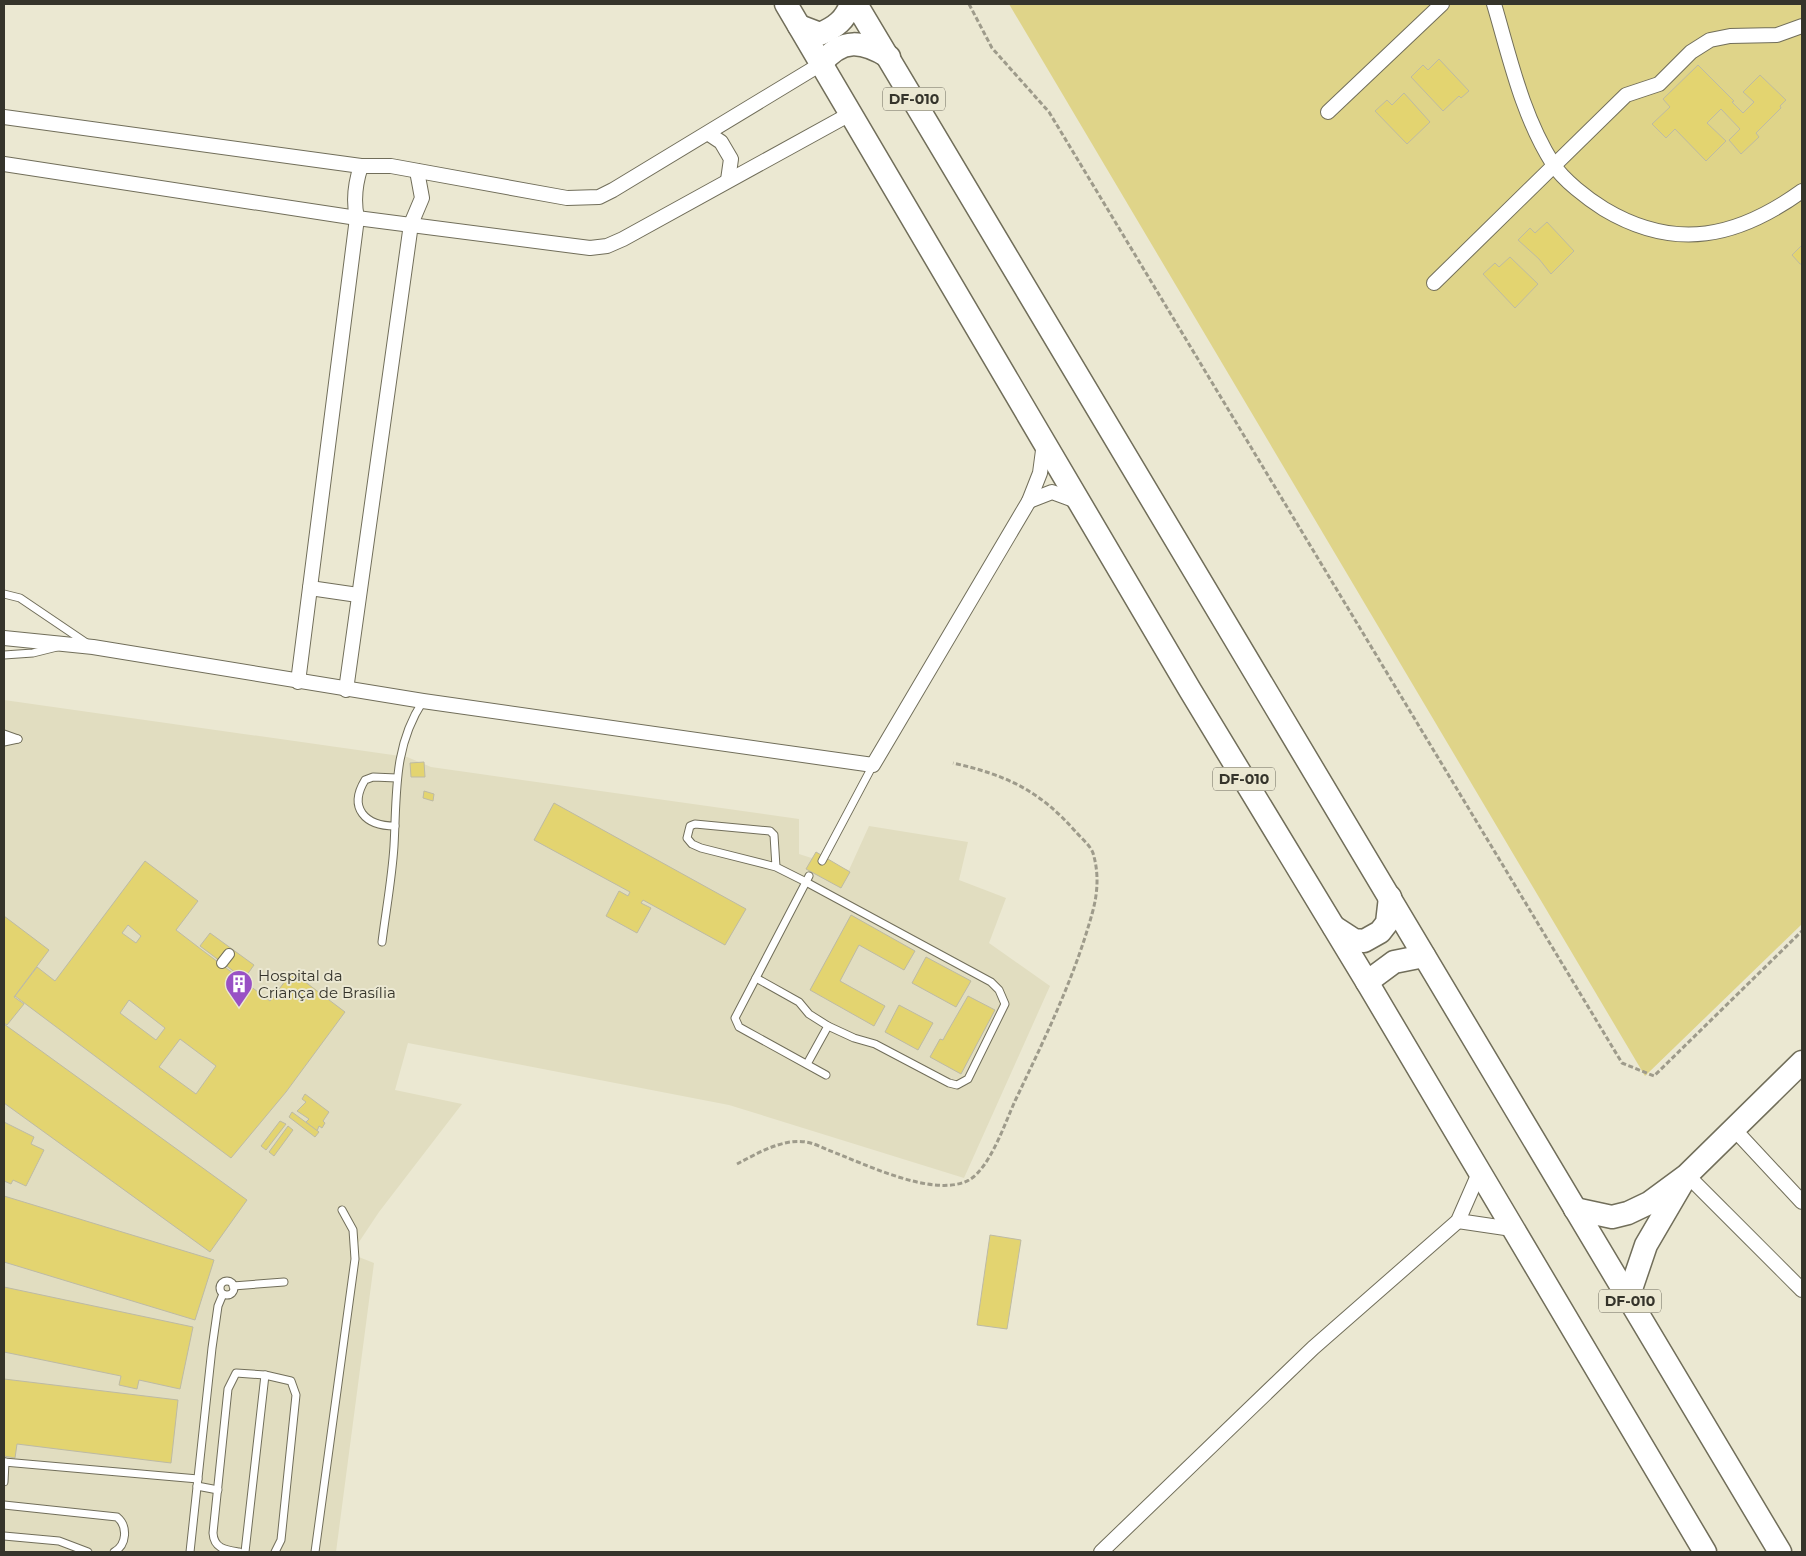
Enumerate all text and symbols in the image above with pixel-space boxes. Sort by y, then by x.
road number: DF-010 [883,88,945,110]
road number: DF-010 [1213,768,1275,791]
place label: Hospital da Criança de Brasília [258,966,396,1002]
building icon: Hospital da Criança de Brasília [224,969,254,1008]
road number: DF-010 [1599,1290,1661,1312]

